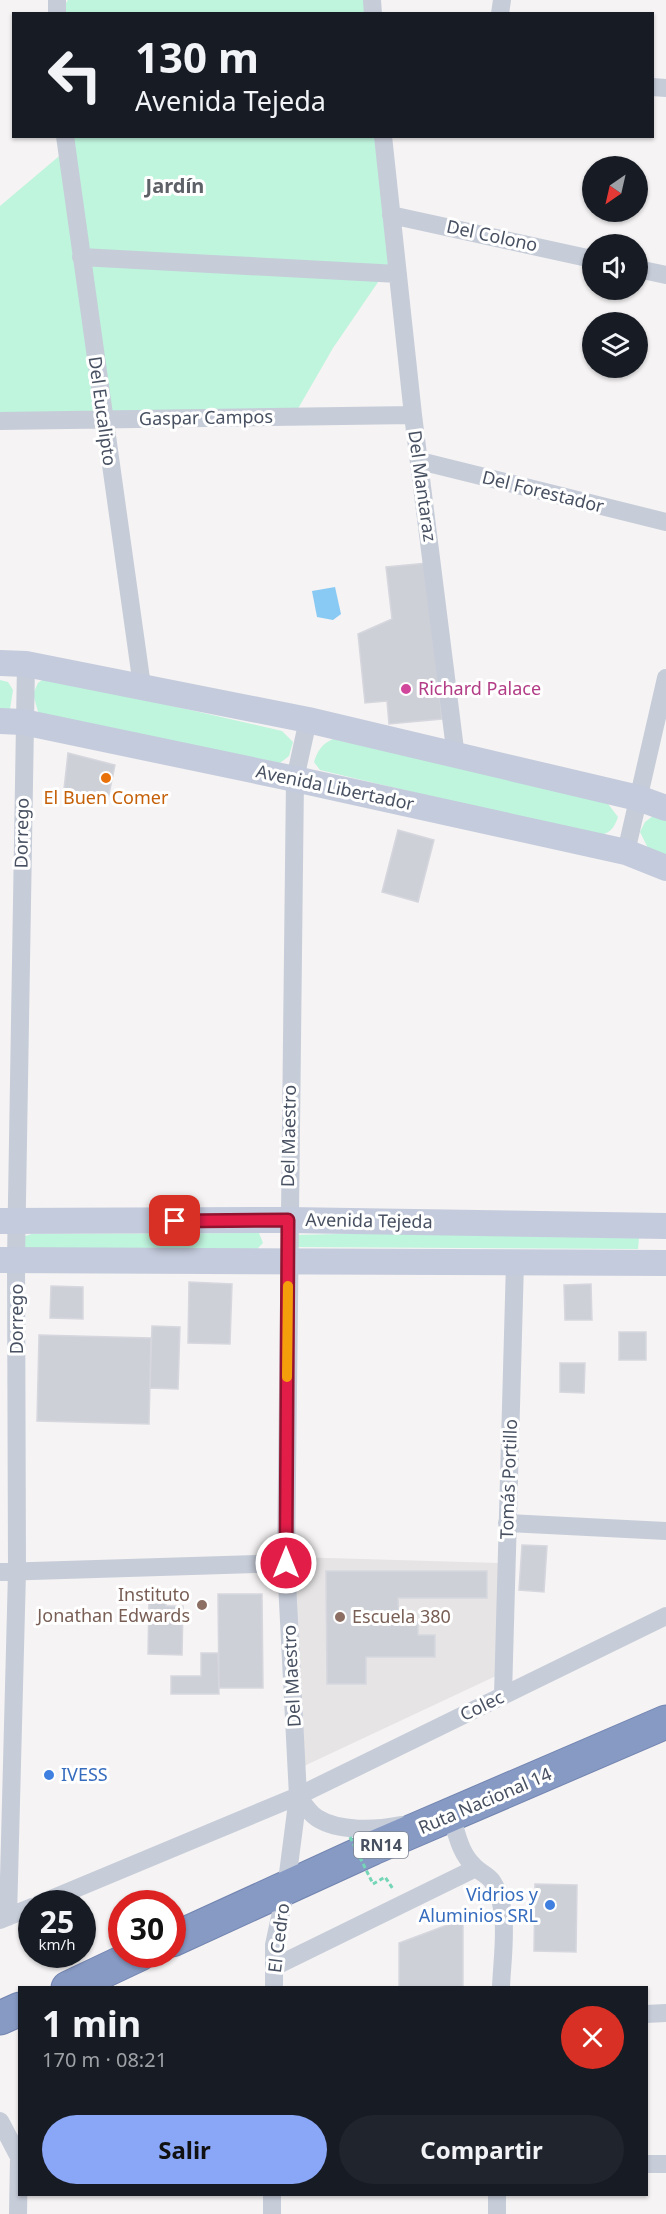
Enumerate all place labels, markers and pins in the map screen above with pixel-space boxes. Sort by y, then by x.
place label: Richard Palace [418,676,541,700]
marker: Richard Palace [399,682,413,696]
marker: El Buen Comer [99,771,113,785]
place label: El Buen Comer [44,785,169,809]
pin [149,1195,200,1246]
place label: Instituto Jonathan Edwards [35,1582,190,1627]
marker: Instituto Jonathan Edwards [195,1598,209,1612]
place label: Escuela 380 [352,1604,451,1628]
marker: Escuela 380 [333,1610,347,1624]
place label: IVESS [61,1762,108,1786]
marker: IVESS [42,1768,56,1782]
place label: Vidrios y Aluminios SRL [419,1882,539,1927]
marker: Vidrios y Aluminios SRL [543,1898,557,1912]

